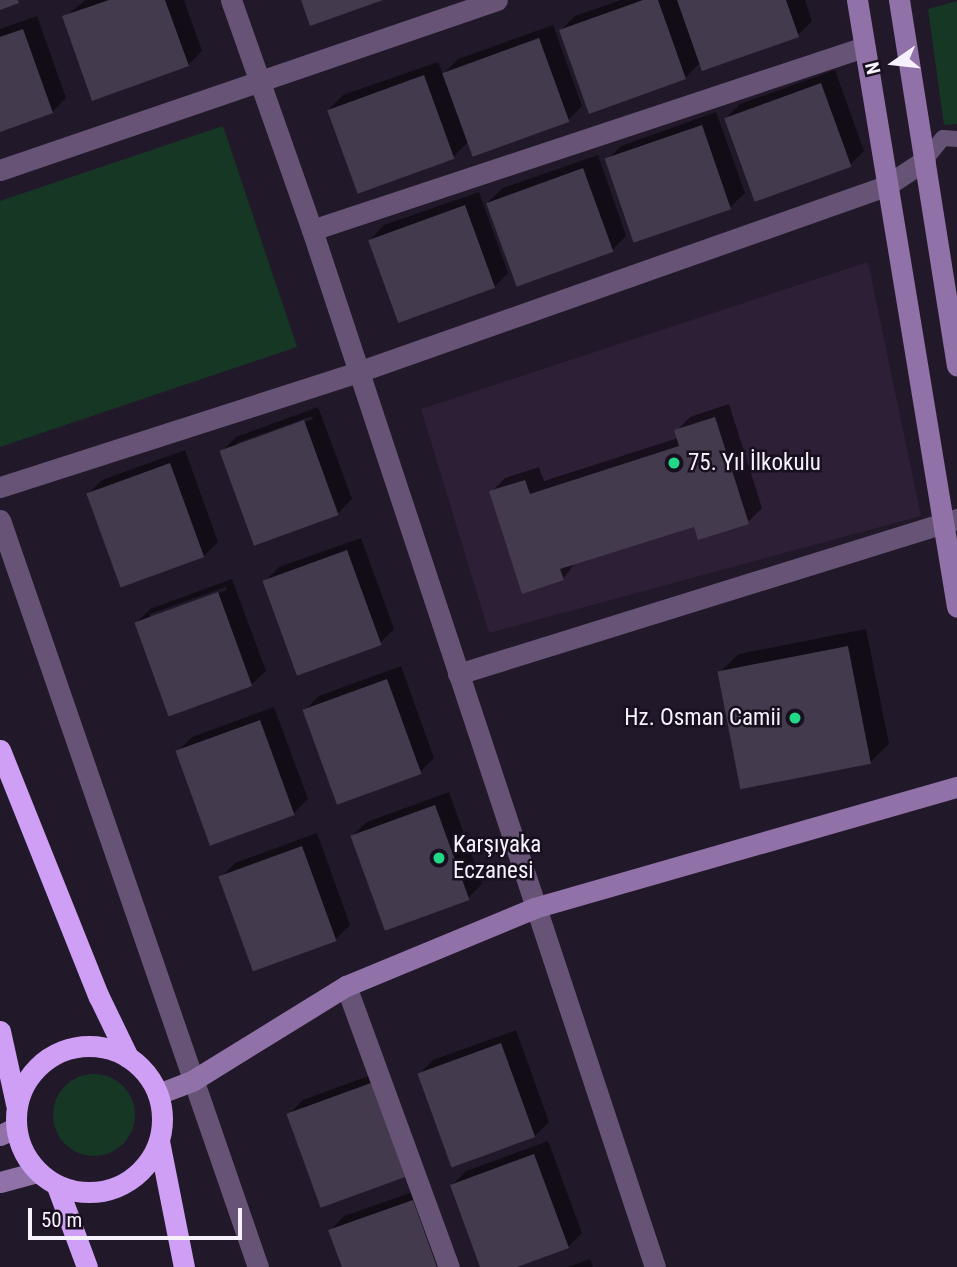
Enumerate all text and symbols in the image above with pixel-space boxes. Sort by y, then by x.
north arrow [859,28,929,98]
text: N [861,60,886,77]
place label: 75. Yıl İlkokulu [688,449,821,477]
marker: 75. Yıl İlkokulu [666,455,682,471]
place label: Hz. Osman Camii [624,704,781,732]
marker: Hz. Osman Camii [787,710,803,726]
place label: Karşıyaka Eczanesi [453,831,541,885]
marker: Karşıyaka Eczanesi [431,850,447,866]
scale bar [32,1194,245,1238]
text: 50 m [41,1208,82,1232]

